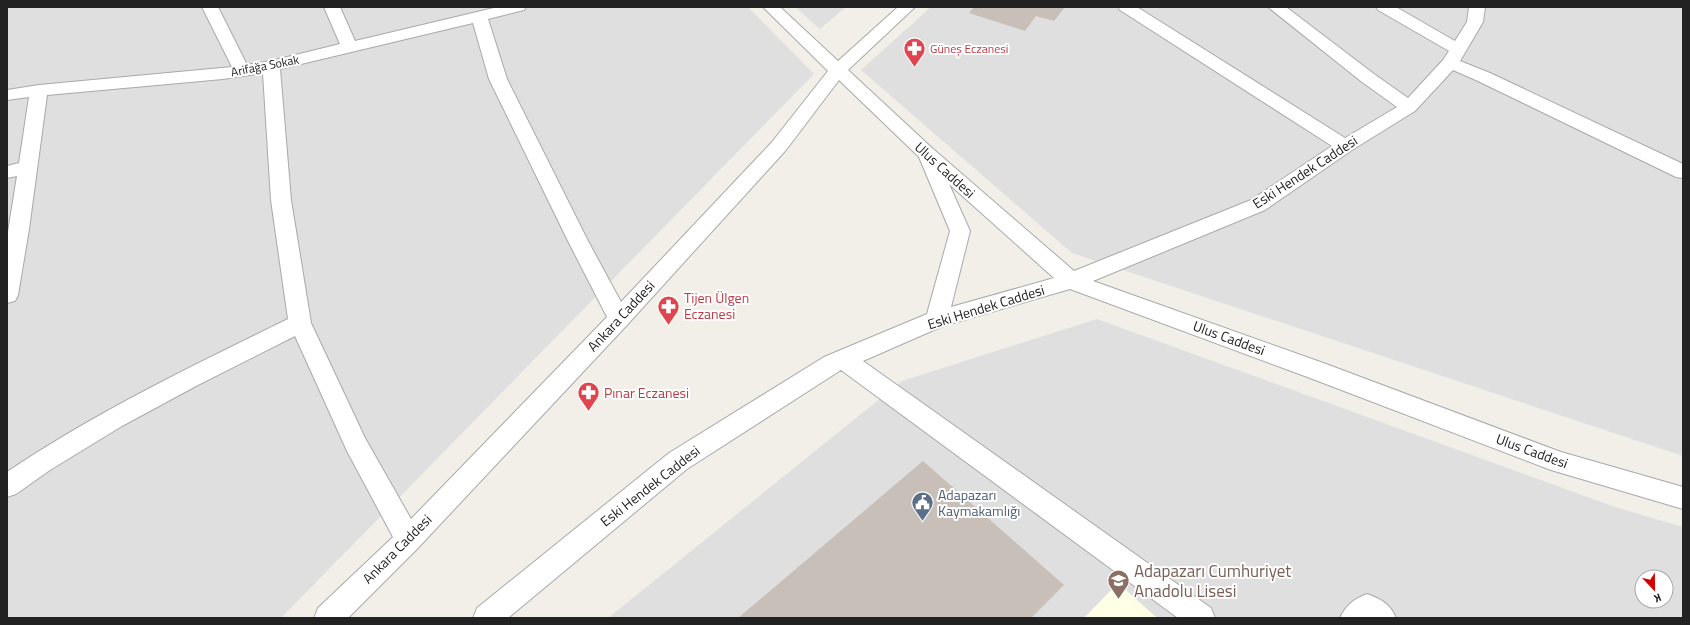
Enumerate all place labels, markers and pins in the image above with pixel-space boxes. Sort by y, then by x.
pharmacy icon: Güneş Eczanesi [901,36,927,69]
place label: Güneş Eczanesi [930,39,1008,58]
place label: Tijen Ülgen Eczanesi [684,287,749,324]
pharmacy icon: Tijen Ülgen Eczanesi [656,293,682,326]
pharmacy icon: Pınar Eczanesi [576,380,602,413]
place label: Pınar Eczanesi [604,382,689,403]
place label: Adapazarı Kaymakamlığı [938,484,1020,521]
public building icon: Adapazarı Kaymakamlığı [909,490,935,523]
place label: Adapazarı Cumhuriyet Anadolu Lisesi [1134,558,1291,604]
school or university icon: Adapazarı Cumhuriyet Anadolu Lisesi [1106,568,1132,601]

